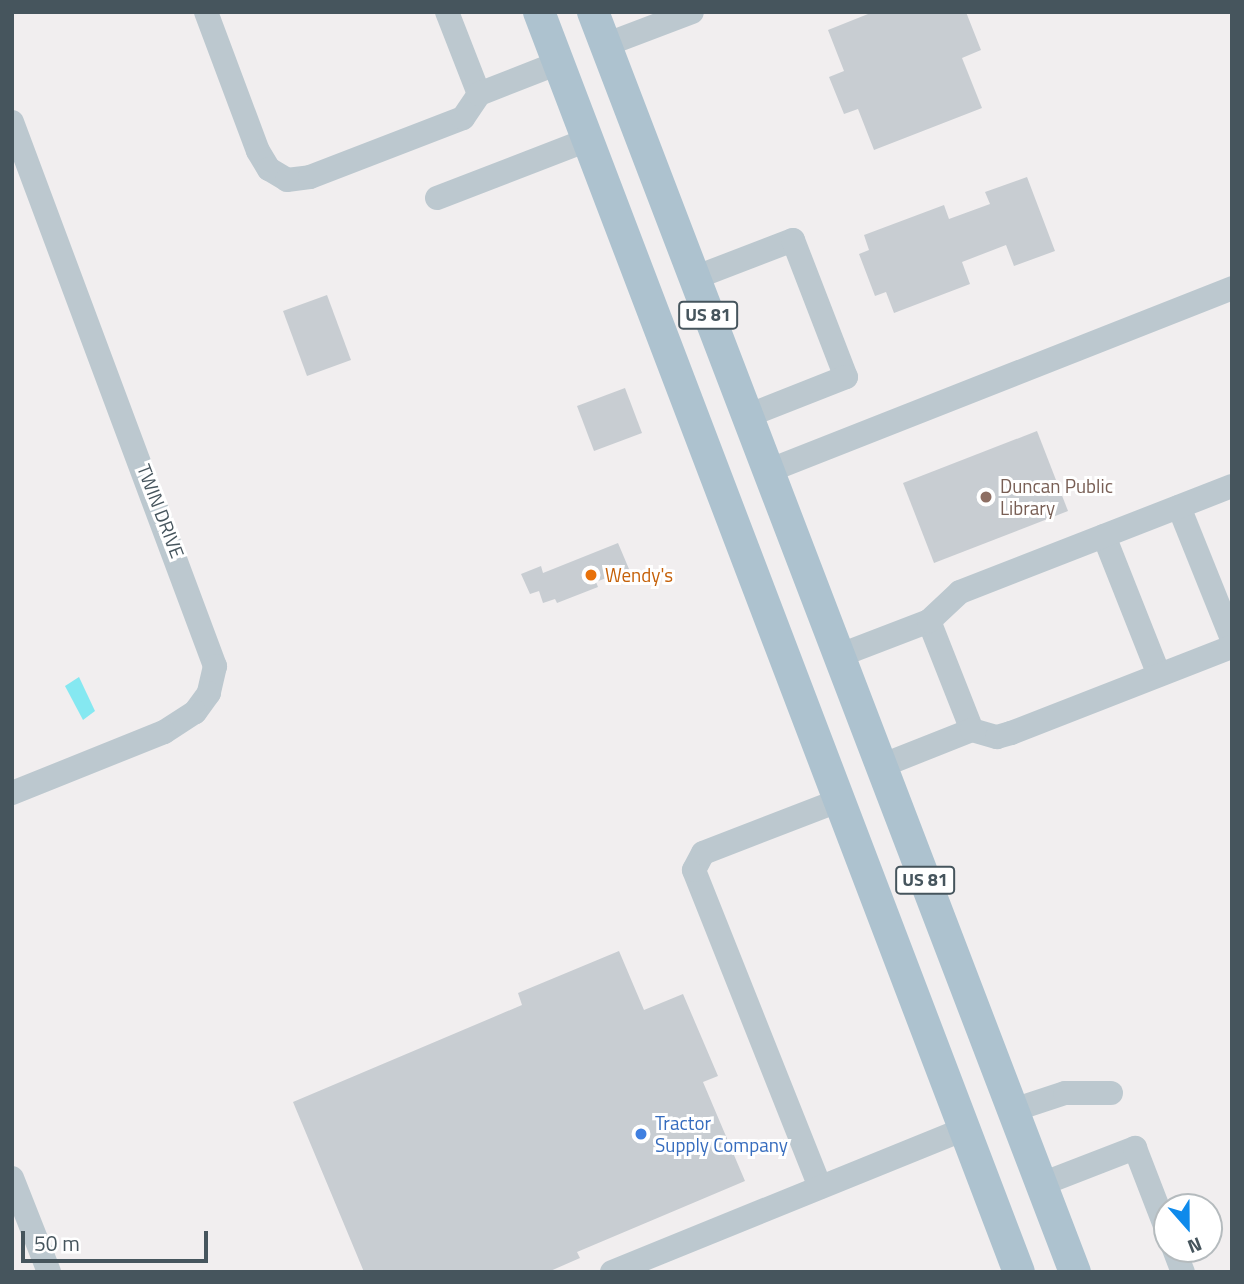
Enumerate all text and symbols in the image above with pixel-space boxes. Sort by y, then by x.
road number: US 81 [676,300,740,330]
street label: TWIN DRIVE [133,461,189,561]
place label: Duncan Public Library [1000,475,1113,519]
marker: Duncan Public Library [978,489,994,505]
place label: Wendy's [605,564,673,586]
marker: Wendy's [583,567,599,583]
road number: US 81 [894,866,956,894]
place label: Tractor Supply Company [655,1112,788,1156]
marker: Tractor Supply Company [633,1126,649,1142]
north arrow [1153,1193,1223,1263]
scale bar [24,1218,212,1262]
text: 50 m [34,1227,80,1259]
text: N [1184,1230,1206,1262]

